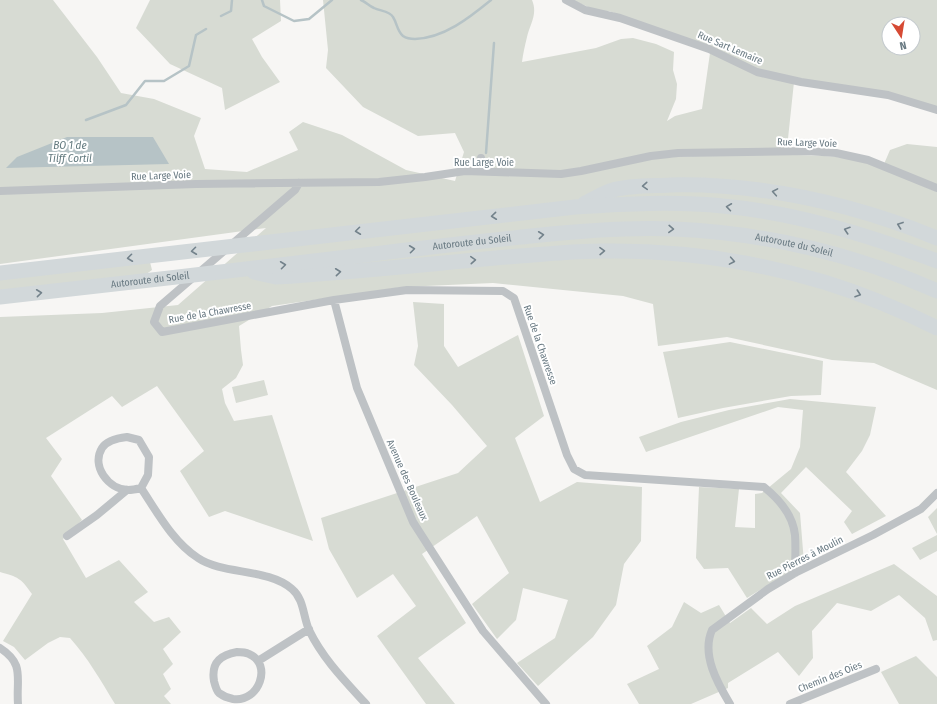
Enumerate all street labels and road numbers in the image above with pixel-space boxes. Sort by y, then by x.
street label: Rue Sart Lemaire [696,29,764,67]
street label: Rue Large Voie [777,136,837,150]
street label: Rue Large Voie [454,157,514,169]
street label: Rue Large Voie [131,169,191,183]
street label: Autoroute du Soleil [754,231,834,260]
street label: Autoroute du Soleil [432,232,512,253]
street label: Autoroute du Soleil [110,270,190,291]
street label: Rue de la Chawresse [168,300,252,326]
street label: Rue de la Chawresse [521,304,559,387]
street label: Avenue des Bouleaux [384,438,430,523]
street label: Rue Pierres à Moulin [765,534,845,582]
street label: Chemin des Oies [796,659,864,695]

